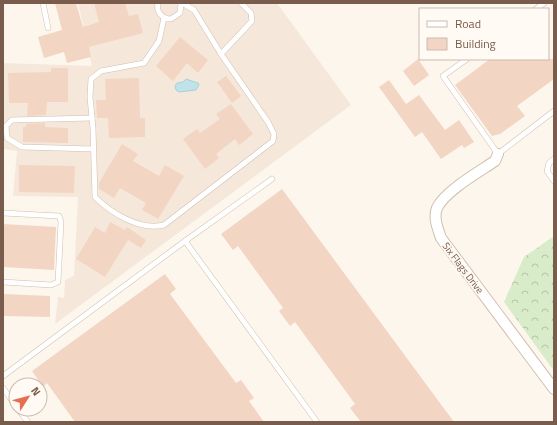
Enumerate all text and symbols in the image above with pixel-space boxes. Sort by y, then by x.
legend [419,8,549,60]
text: Road [455,14,481,33]
text: Building [455,34,496,53]
street label: Six Flags Drive [439,239,487,297]
north arrow [8,377,48,417]
text: N [27,383,45,399]

